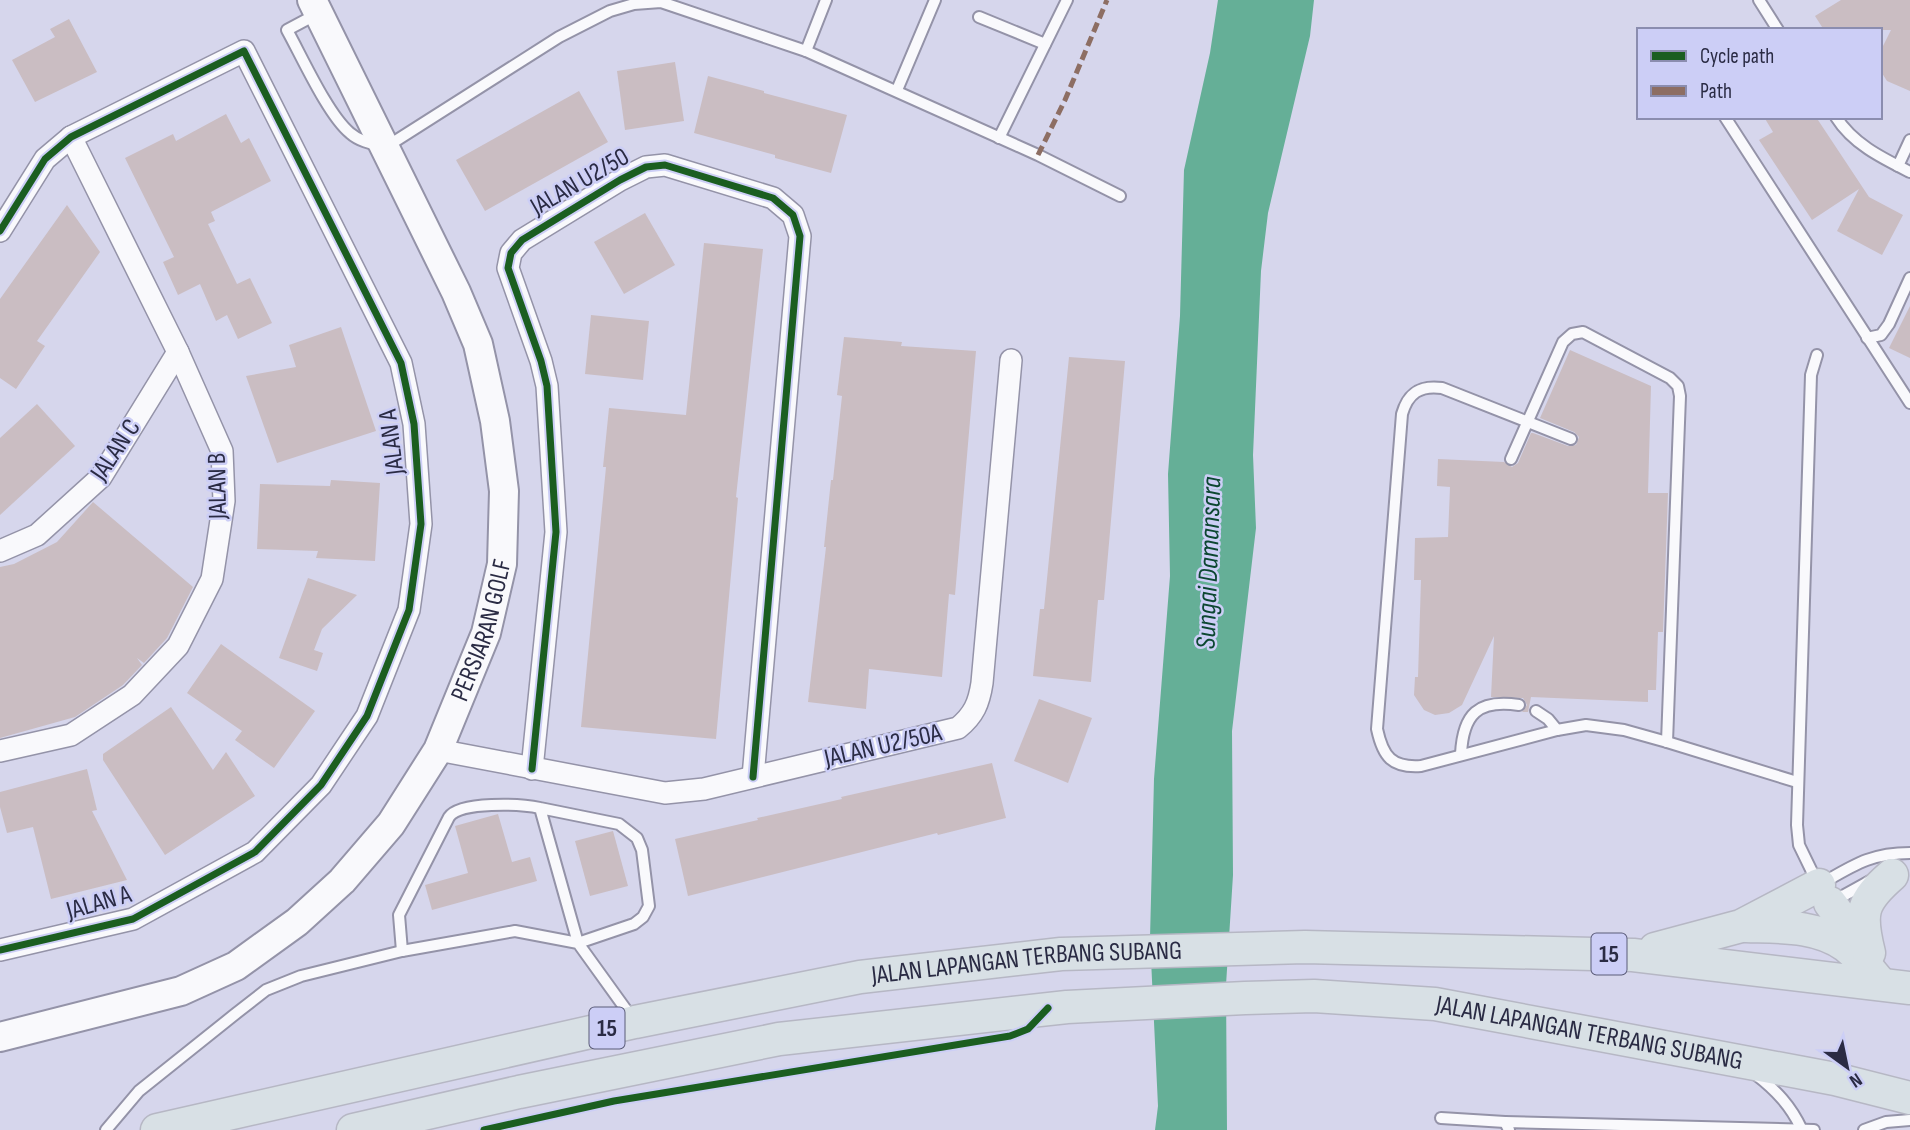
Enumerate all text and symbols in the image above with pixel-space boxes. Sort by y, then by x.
legend [1637,28,1882,119]
text: Cycle path [1700,44,1774,69]
text: Path [1700,79,1732,104]
street label: JALAN U2/50 [524,141,635,223]
street label: JALAN A [372,407,412,478]
street label: JALAN C [84,413,148,487]
street label: JALAN B [202,453,234,520]
water label: Sungai Damansara [1189,476,1229,650]
street label: PERSIARAN GOLF [444,556,518,706]
street label: JALAN U2/50A [820,717,946,775]
street label: JALAN A [62,879,136,927]
road number: 15 [1592,934,1626,974]
street label: JALAN LAPANGAN TERBANG SUBANG [869,935,1182,991]
street label: JALAN LAPANGAN TERBANG SUBANG [1432,989,1745,1077]
road number: 15 [590,1008,624,1048]
north arrow [1812,1032,1882,1102]
text: N [1845,1068,1866,1092]

